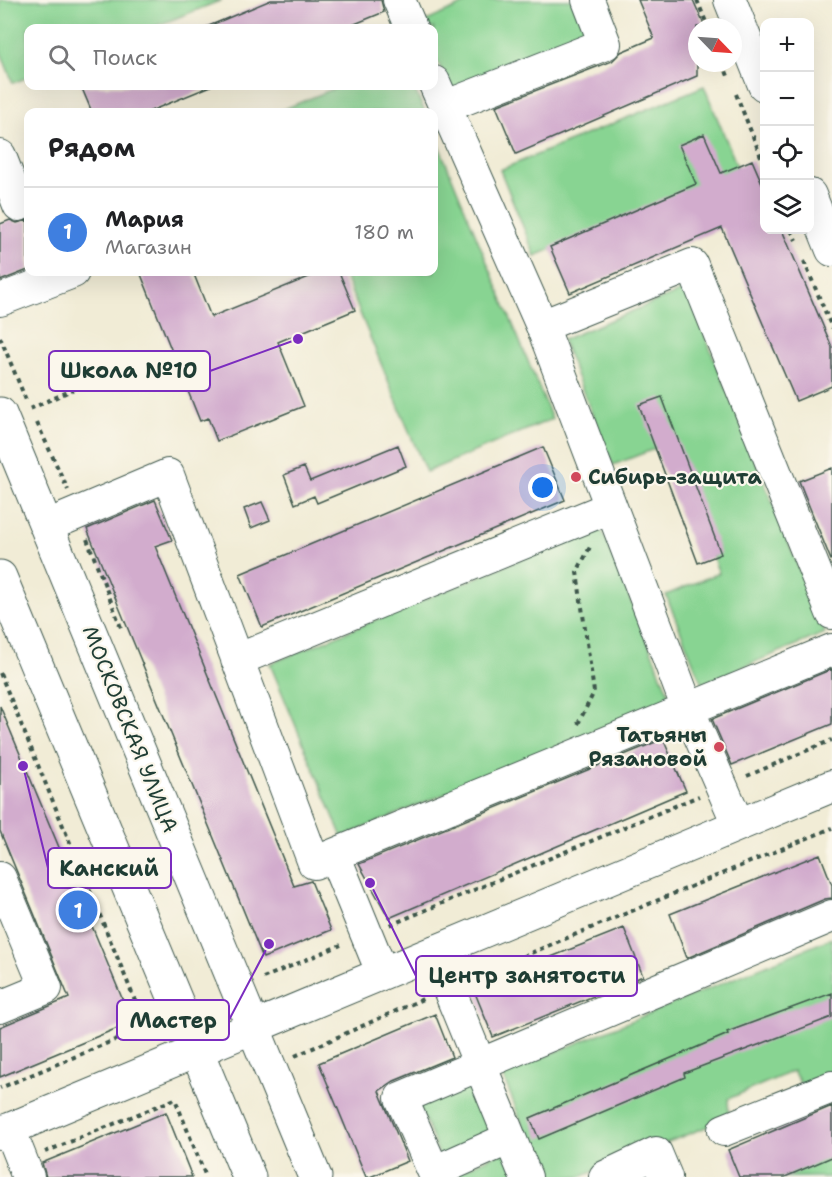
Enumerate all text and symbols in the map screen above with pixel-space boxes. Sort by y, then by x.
north arrow [688,18,742,72]
map controls [760,18,814,234]
button: + [760,18,814,72]
search box [24,24,438,90]
icon: search [45,41,78,74]
text: Поиск [93,43,157,72]
button: − [760,72,814,126]
button: locate [760,126,814,180]
text: Рядом [48,130,135,165]
button: layers [760,180,814,234]
text: Мария [105,205,184,234]
text: 1 [63,219,72,245]
text: 180 m [354,219,414,245]
text: Магазин [105,234,192,260]
callout: Школа №10 [49,351,210,391]
text: Школа №10 [60,356,198,385]
place label: Сибирь-защита [588,463,762,491]
marker: Сибирь-защита [569,470,583,484]
your location [528,473,557,502]
street label: МОСКОВСКАЯ УЛИЦА [76,621,184,837]
place label: Татьяны Рязановой [588,721,707,773]
marker: Татьяны Рязановой [712,740,726,754]
callout: Канский [48,848,171,888]
text: Канский [59,854,159,883]
pin: 1 [58,888,98,932]
callout: Центр занятости [416,956,637,996]
text: Центр занятости [428,961,626,990]
callout: Мастер [117,1000,229,1040]
text: Мастер [129,1006,217,1035]

